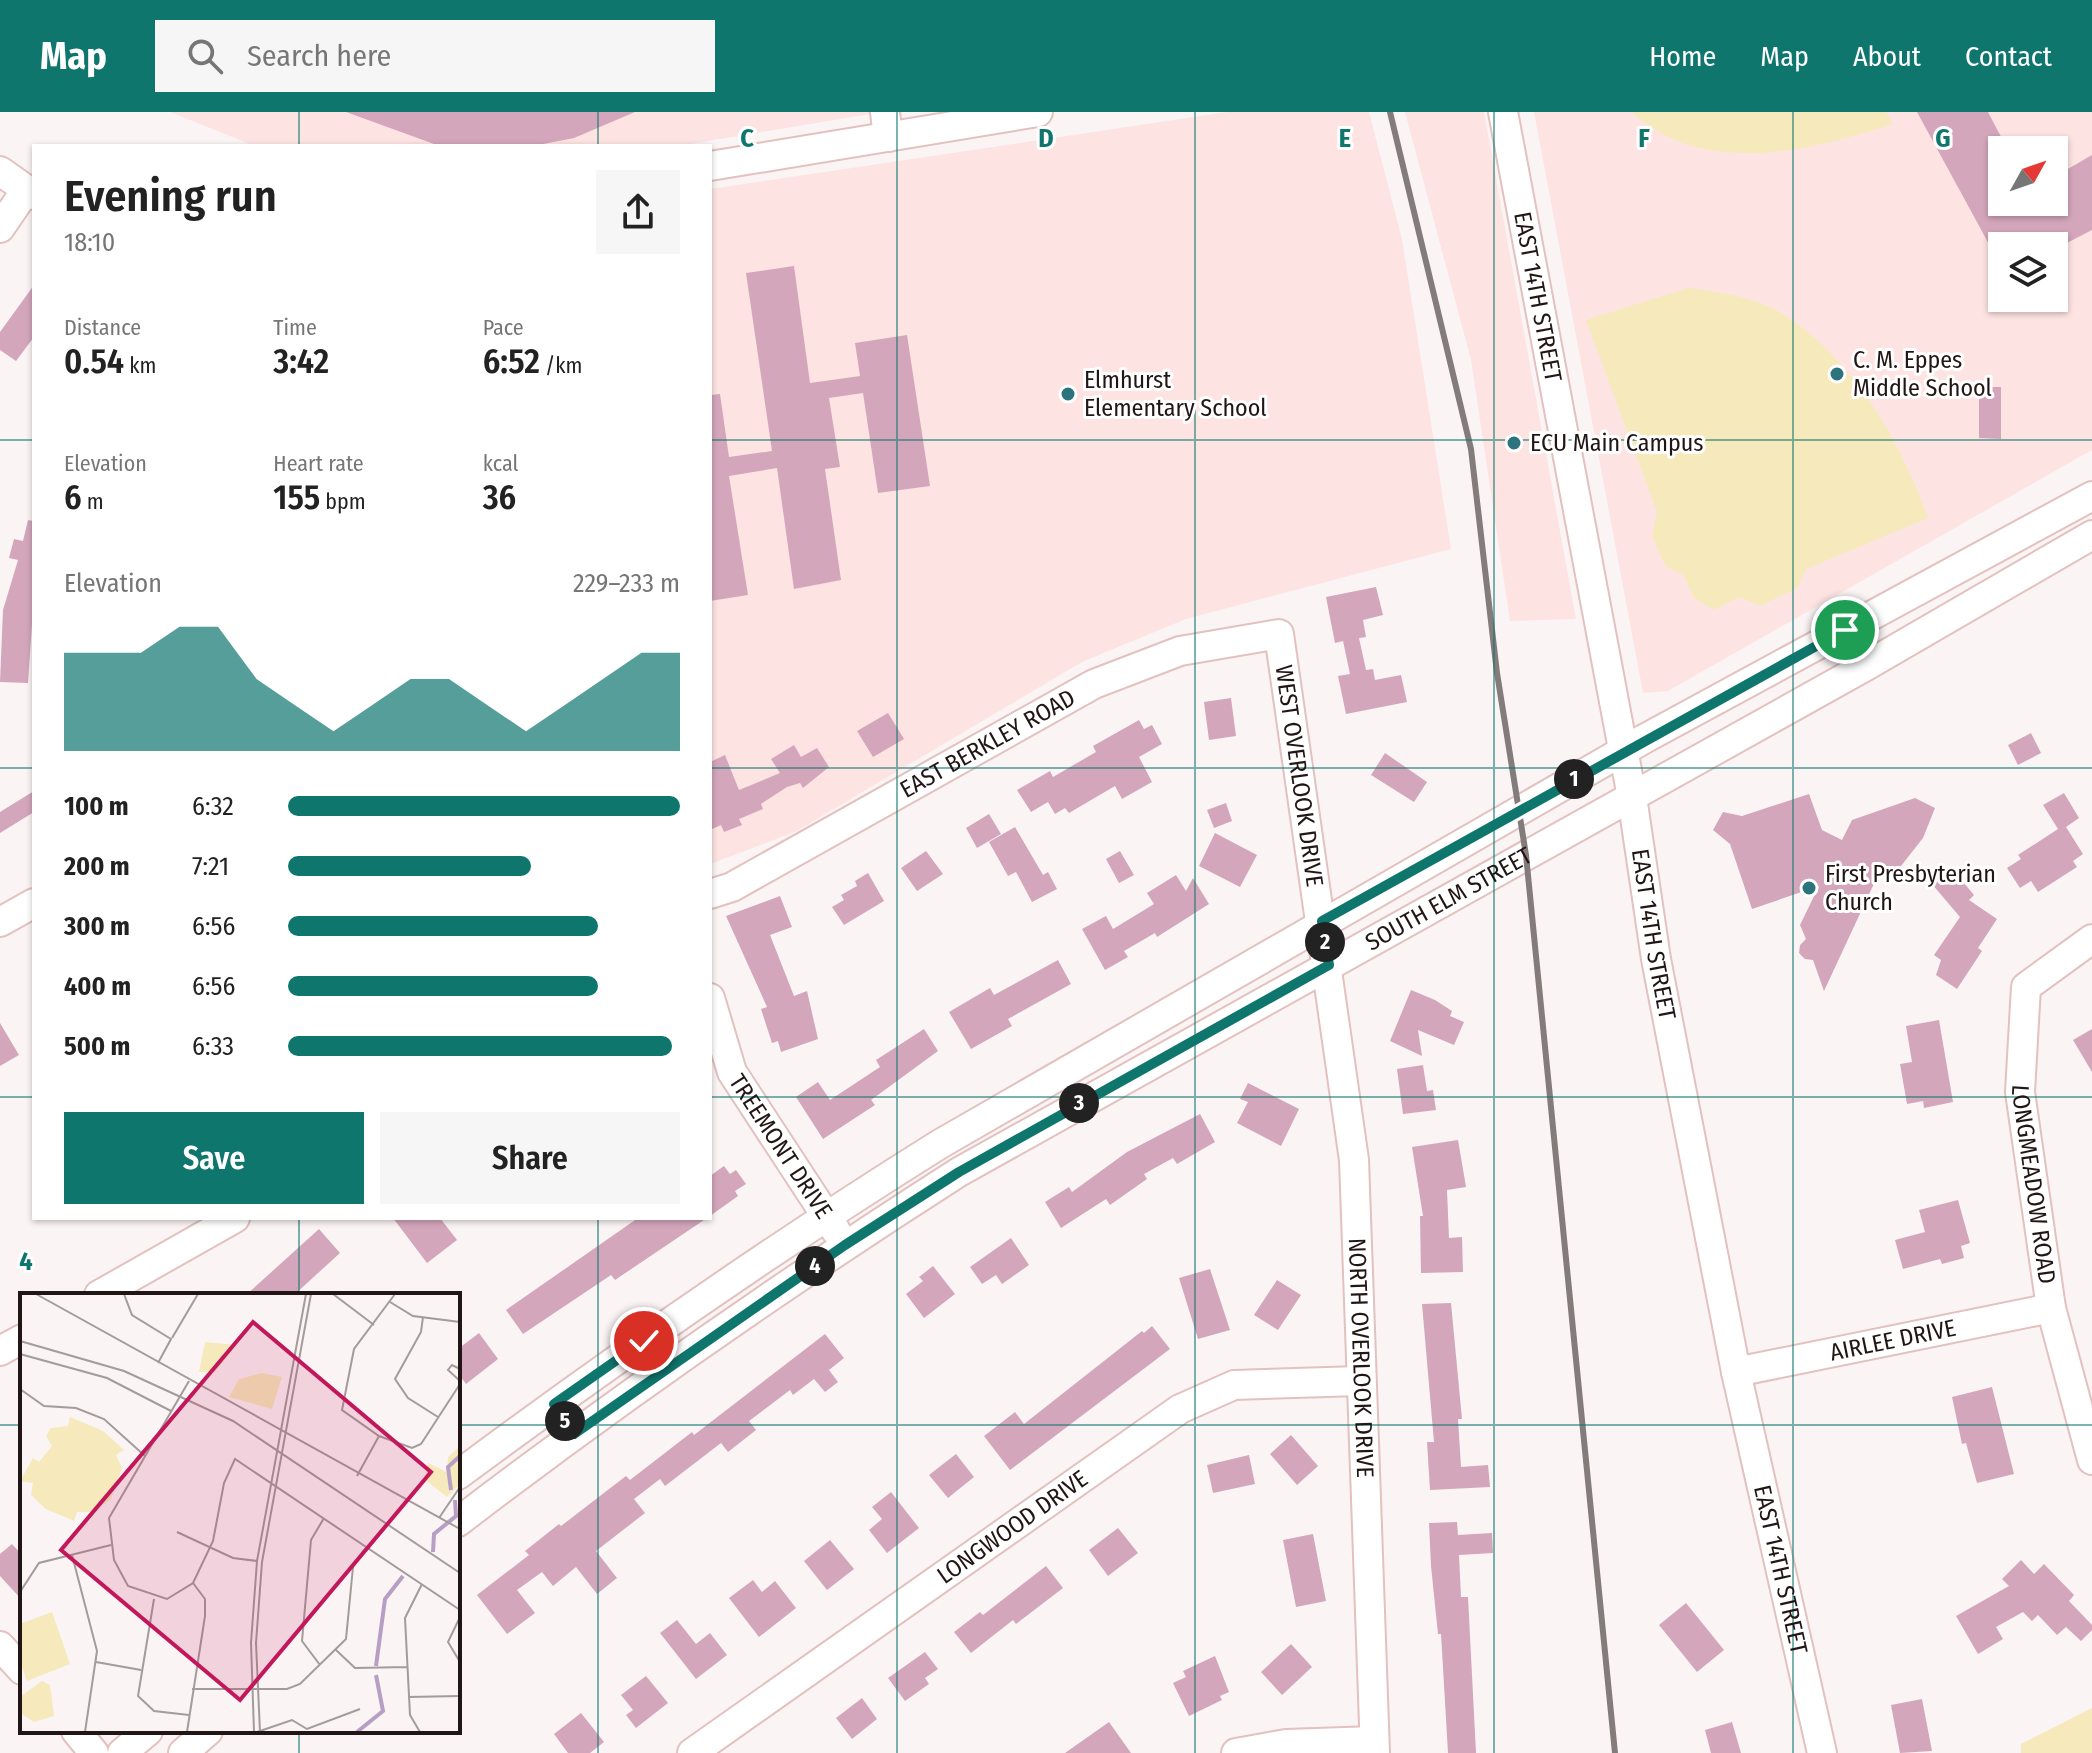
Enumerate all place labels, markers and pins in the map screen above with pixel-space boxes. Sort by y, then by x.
place label: C. M. Eppes Middle School [1853,346,1992,402]
marker: C. M. Eppes Middle School [1828,365,1846,383]
place label: Elmhurst Elementary School [1084,366,1267,422]
marker: Elmhurst Elementary School [1059,385,1077,403]
place label: ECU Main Campus [1530,429,1704,457]
marker: ECU Main Campus [1505,434,1523,452]
pin [1811,596,1879,664]
pin: 1 [1554,759,1594,799]
place label: First Presbyterian Church [1825,860,1996,916]
marker: First Presbyterian Church [1800,879,1818,897]
pin: 2 [1305,922,1345,962]
pin: 3 [1059,1083,1099,1123]
pin: 4 [795,1246,835,1286]
pin [610,1307,678,1375]
pin: 5 [545,1401,585,1441]

